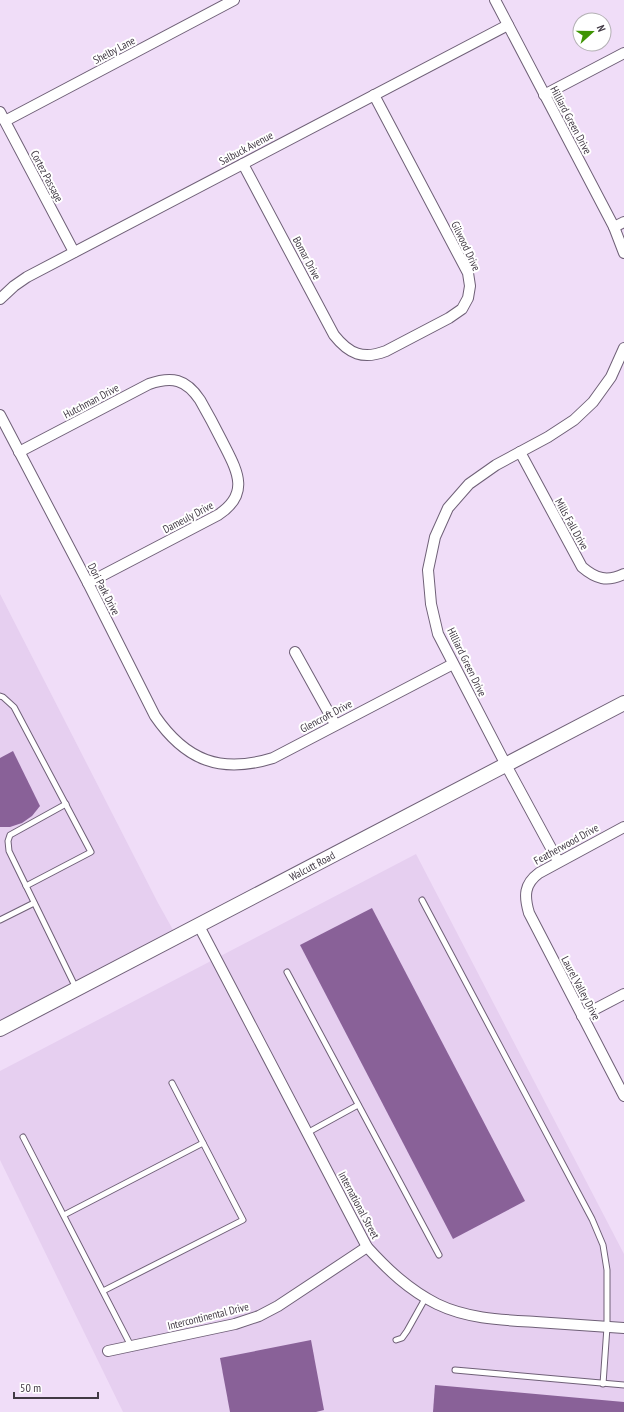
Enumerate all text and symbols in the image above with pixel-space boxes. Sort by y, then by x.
north arrow [572,12,612,52]
text: N [594,23,609,34]
street label: Shelby Lane [91,33,138,67]
street label: Hilliard Green Drive [547,84,595,157]
street label: Salbuck Avenue [217,128,276,168]
street label: Cortez Passage [28,148,67,205]
street label: Gilwood Drive [448,219,484,274]
street label: Bomar Drive [290,234,324,282]
street label: Hutchman Drive [61,380,122,422]
street label: Mills Fall Drive [552,496,592,553]
street label: Dameuly Drive [160,498,216,536]
street label: Dori Park Drive [85,561,123,618]
street label: Hilliard Green Drive [444,625,490,699]
street label: Glencroft Drive [298,696,355,736]
street label: Featherwood Drive [531,820,601,868]
street label: Walcutt Road [287,848,337,884]
street label: Laurel Valley Drive [558,954,604,1023]
street label: International Street [335,1169,383,1241]
street label: Intercontinental Drive [166,1299,250,1333]
scale bar [14,1374,98,1400]
text: 50 m [20,1380,41,1395]

